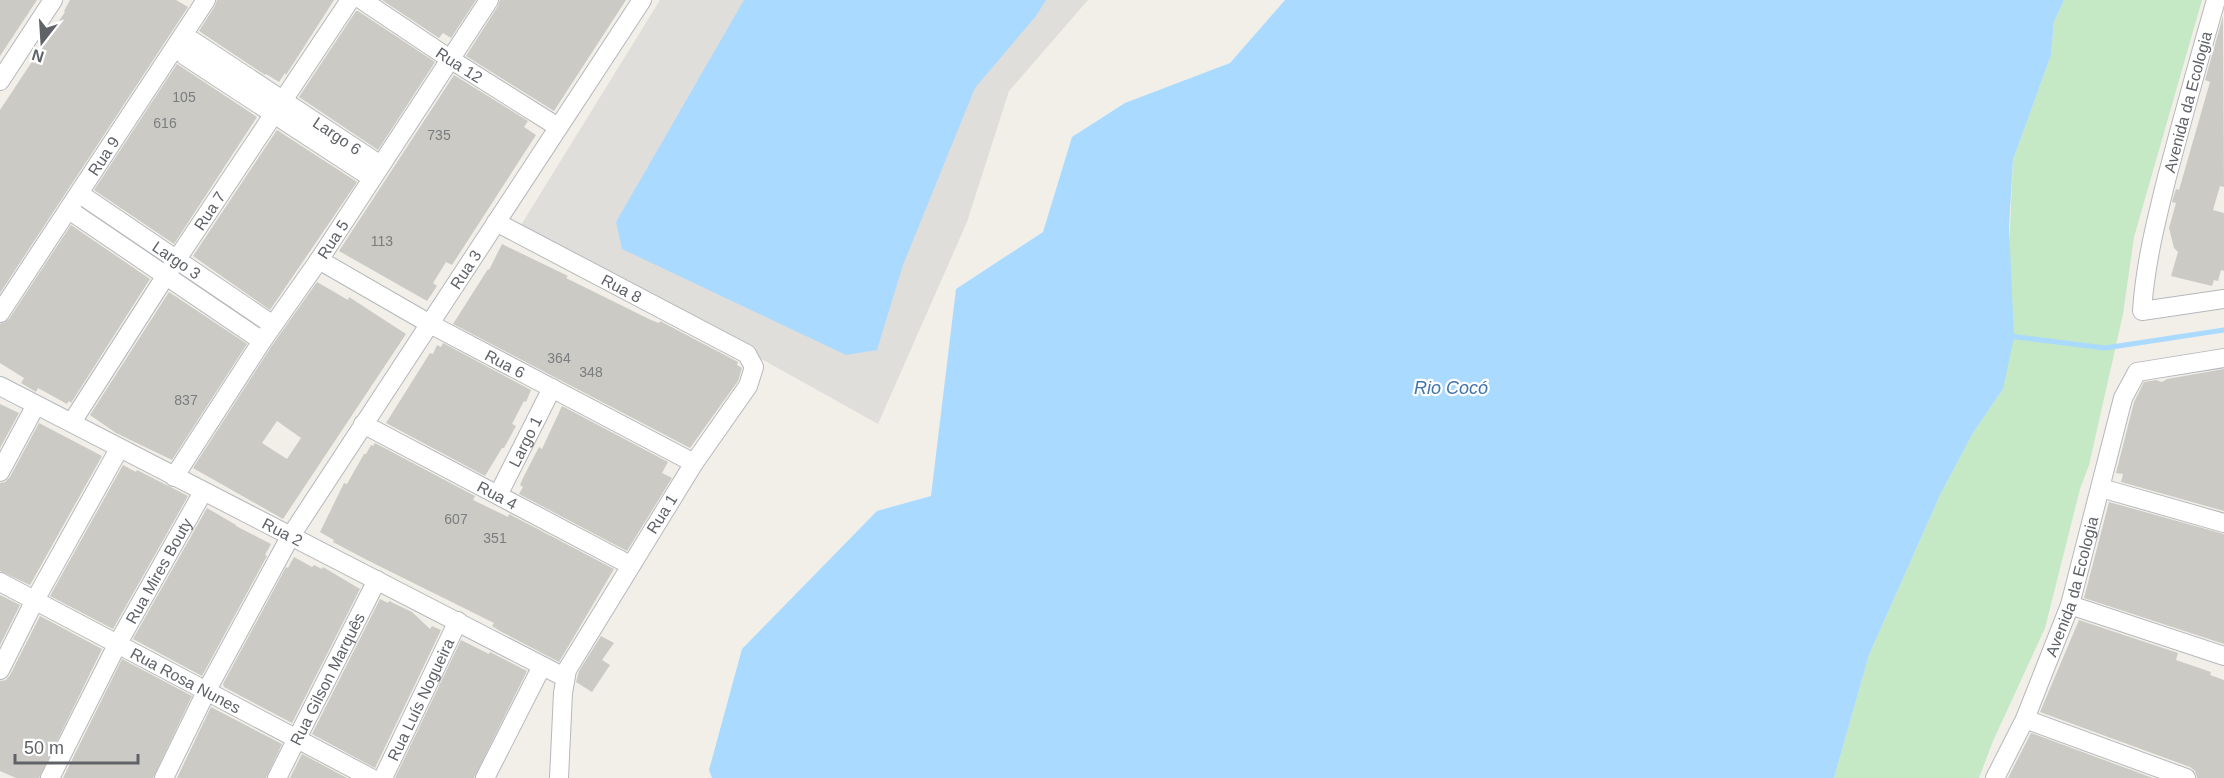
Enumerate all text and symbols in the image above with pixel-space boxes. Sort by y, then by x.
north arrow [12,12,72,72]
street label: Avenida da Ecologia [2161,29,2215,175]
street label: Rua 12 [433,44,486,86]
text: N [30,46,46,66]
house number: 105 [172,89,196,105]
street label: Largo 6 [310,114,364,158]
house number: 616 [153,115,177,131]
house number: 735 [427,127,451,143]
street label: Rua 9 [85,133,122,178]
street label: Rua 7 [190,188,228,233]
street label: Rua 5 [314,216,352,262]
house number: 113 [371,233,393,249]
street label: Largo 3 [150,237,204,282]
street label: Rua 3 [447,247,484,292]
street label: Rua 8 [599,271,645,306]
street label: Rua 6 [482,346,528,381]
house number: 364 [547,350,571,366]
house number: 348 [579,364,603,380]
water label: Rio Cocó [1414,378,1488,398]
house number: 837 [174,392,198,408]
street label: Largo 1 [505,413,545,470]
street label: Rua 4 [475,477,520,513]
street label: Rua 1 [643,491,681,537]
house number: 607 [444,511,468,527]
street label: Rua 2 [260,514,306,549]
street label: Rua Mires Bouty [122,515,195,627]
street label: Avenida da Ecologia [2042,515,2101,659]
house number: 351 [483,530,507,546]
street label: Rua Gilson Marquês [287,610,368,748]
street label: Rua Luís Nogueira [384,636,457,763]
street label: Rua Rosa Nunes [128,644,244,716]
scale bar [15,727,138,765]
text: 50 m [24,738,64,758]

